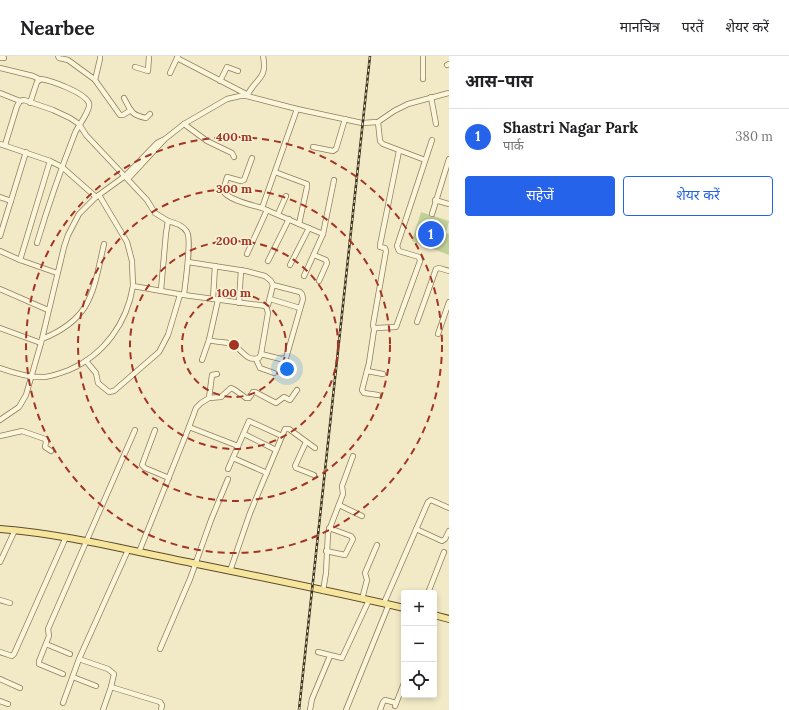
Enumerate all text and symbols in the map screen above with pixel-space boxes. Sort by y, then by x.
text: Nearbee [20,16,95,40]
text: मानचित्र [620,18,660,36]
text: परतें [682,18,703,36]
text: शेयर करें [725,18,769,36]
text: आस-पास [465,70,533,92]
text: Shastri Nagar Park [503,118,638,137]
text: 1 [475,128,481,145]
text: 380 m [735,128,773,145]
text: 400 m [216,129,252,144]
text: पार्क [503,137,524,154]
button: सहेजें [465,176,615,216]
button: शेयर करें [623,176,773,216]
text: 300 m [216,181,252,196]
pin: 1 [418,219,444,249]
text: 200 m [216,233,252,248]
text: 100 m [217,285,251,300]
centre of rings [227,338,241,352]
your location [277,359,297,379]
map controls [401,590,437,698]
button: + [401,590,437,626]
button: − [401,626,437,662]
button: locate [401,662,437,698]

